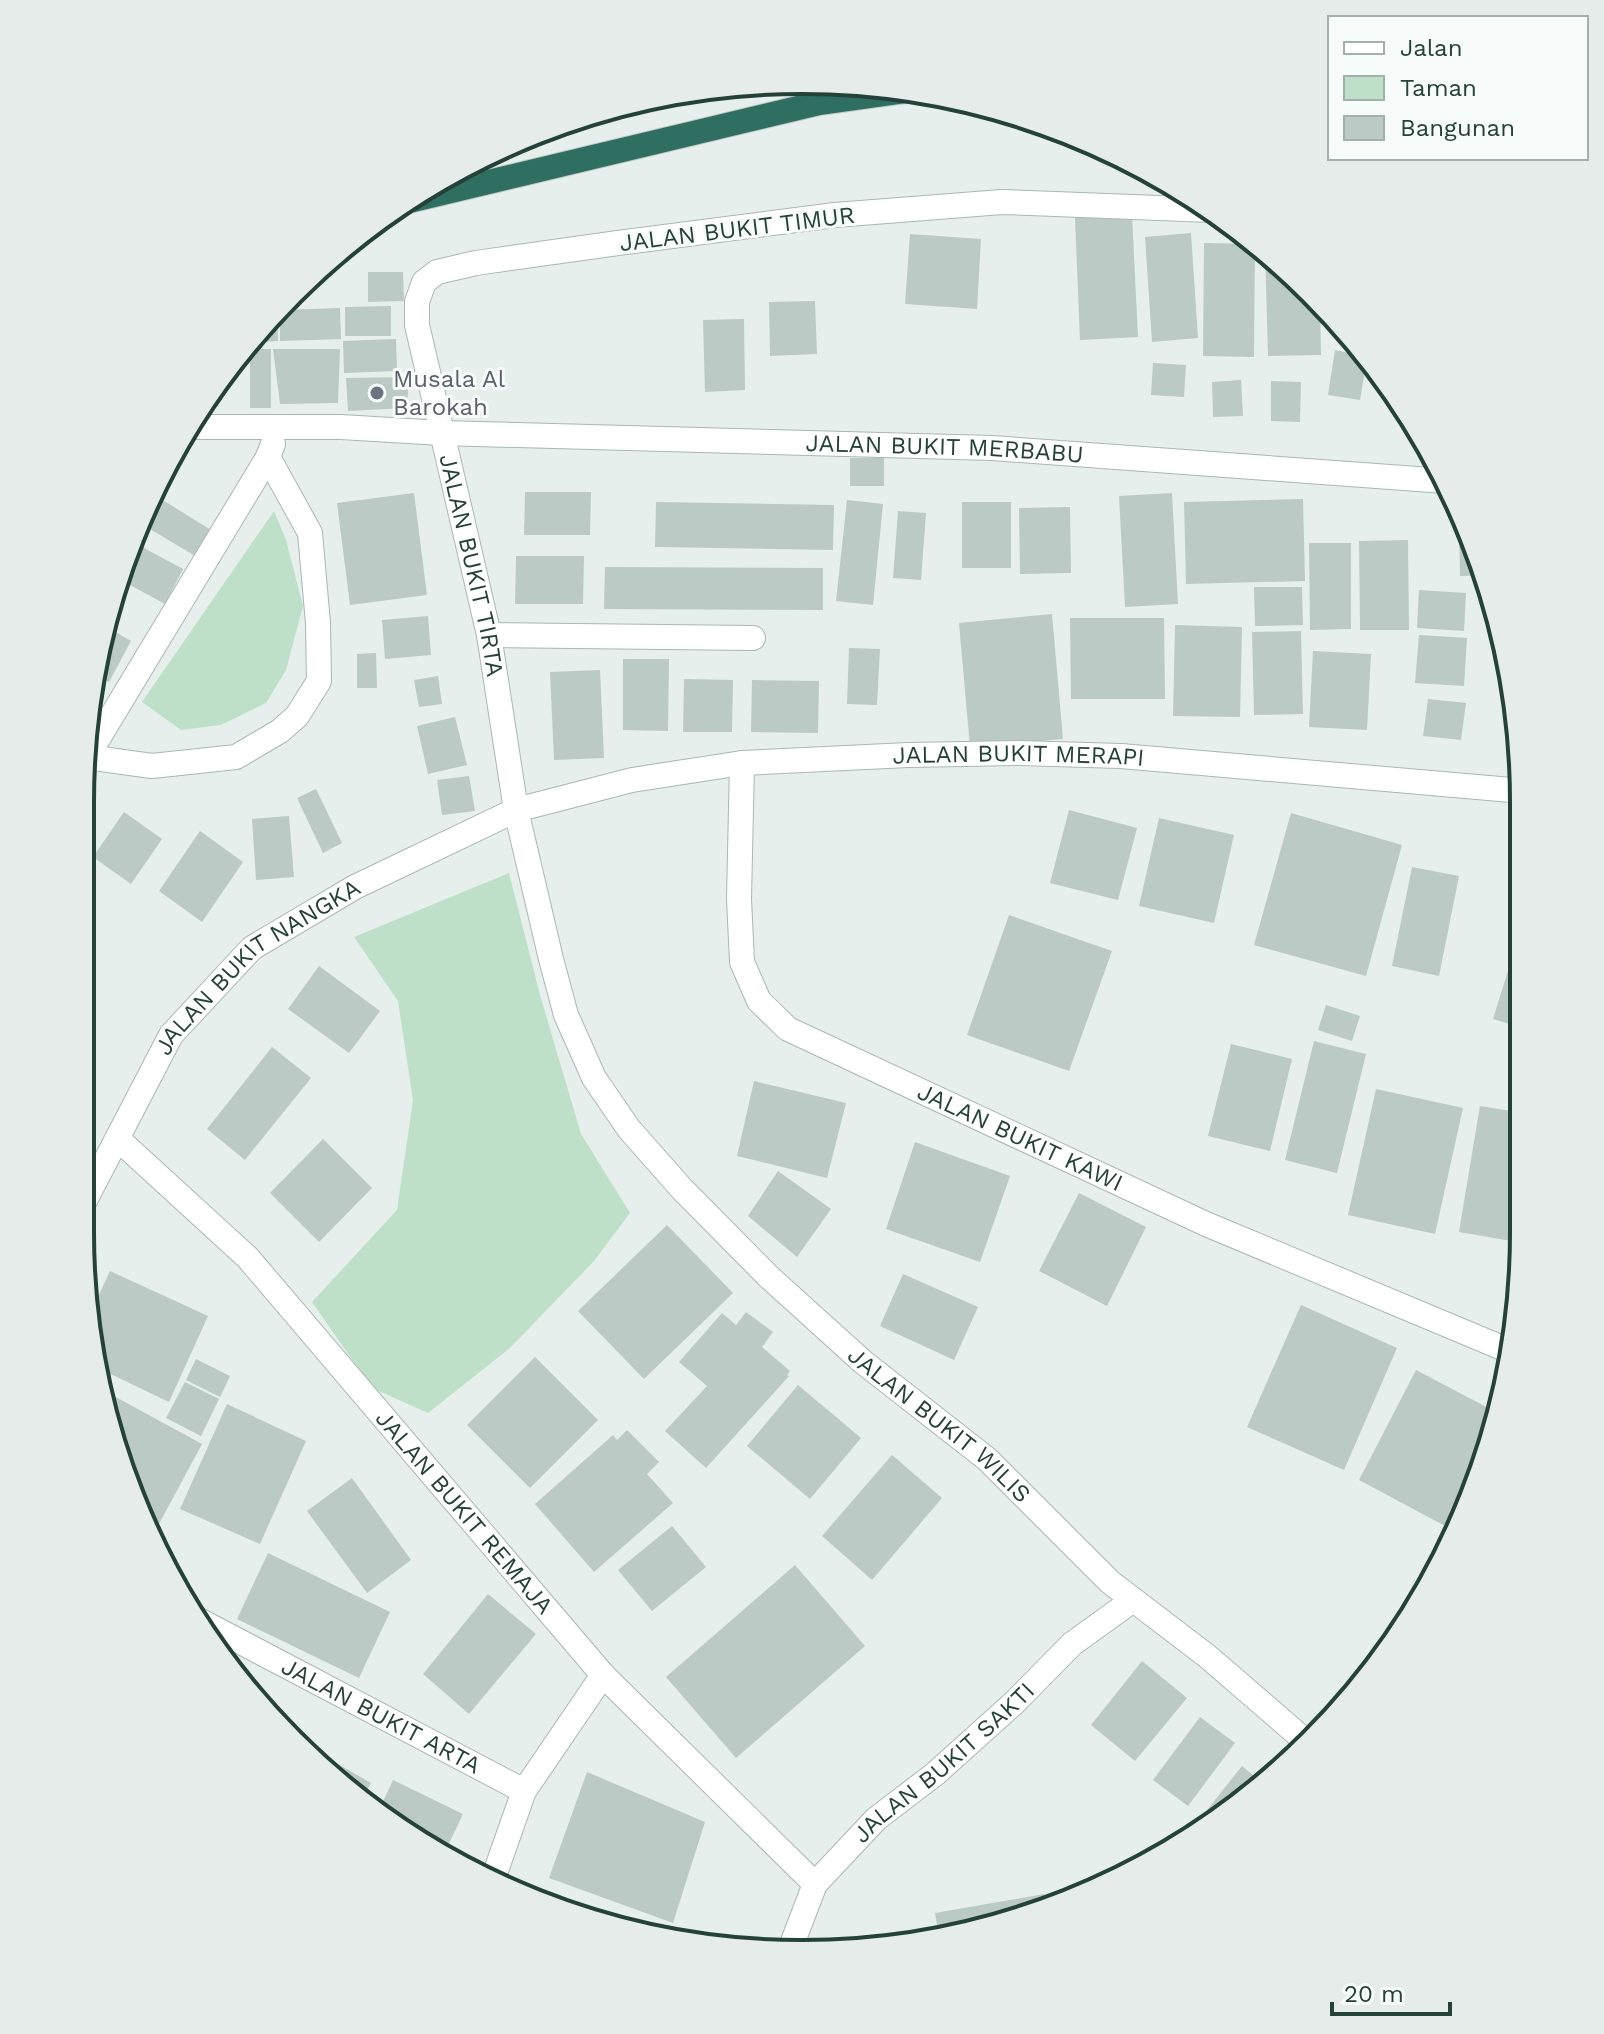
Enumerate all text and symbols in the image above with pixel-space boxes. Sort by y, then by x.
legend [1328,16,1588,160]
text: Jalan [1400,34,1463,62]
text: Taman [1400,74,1477,102]
text: Bangunan [1400,114,1515,142]
street label: JALAN BUKIT TIMUR [618,201,856,257]
place label: Musala Al Barokah [393,365,506,421]
marker: Musala Al Barokah [368,384,386,402]
street label: JALAN BUKIT MERBABU [805,429,1085,469]
street label: JALAN BUKIT TIRTA [433,451,509,679]
street label: JALAN BUKIT MERAPI [892,739,1145,772]
street label: JALAN BUKIT NANGKA [149,873,365,1060]
street label: JALAN BUKIT KAWI [913,1077,1127,1197]
street label: JALAN BUKIT WILIS [842,1341,1036,1508]
street label: JALAN BUKIT REMAJA [370,1404,559,1620]
street label: JALAN BUKIT ARTA [277,1652,486,1780]
street label: JALAN BUKIT SAKTI [847,1677,1040,1849]
scale bar [1332,1966,1450,2016]
text: 20 m [1344,1980,1404,2008]

